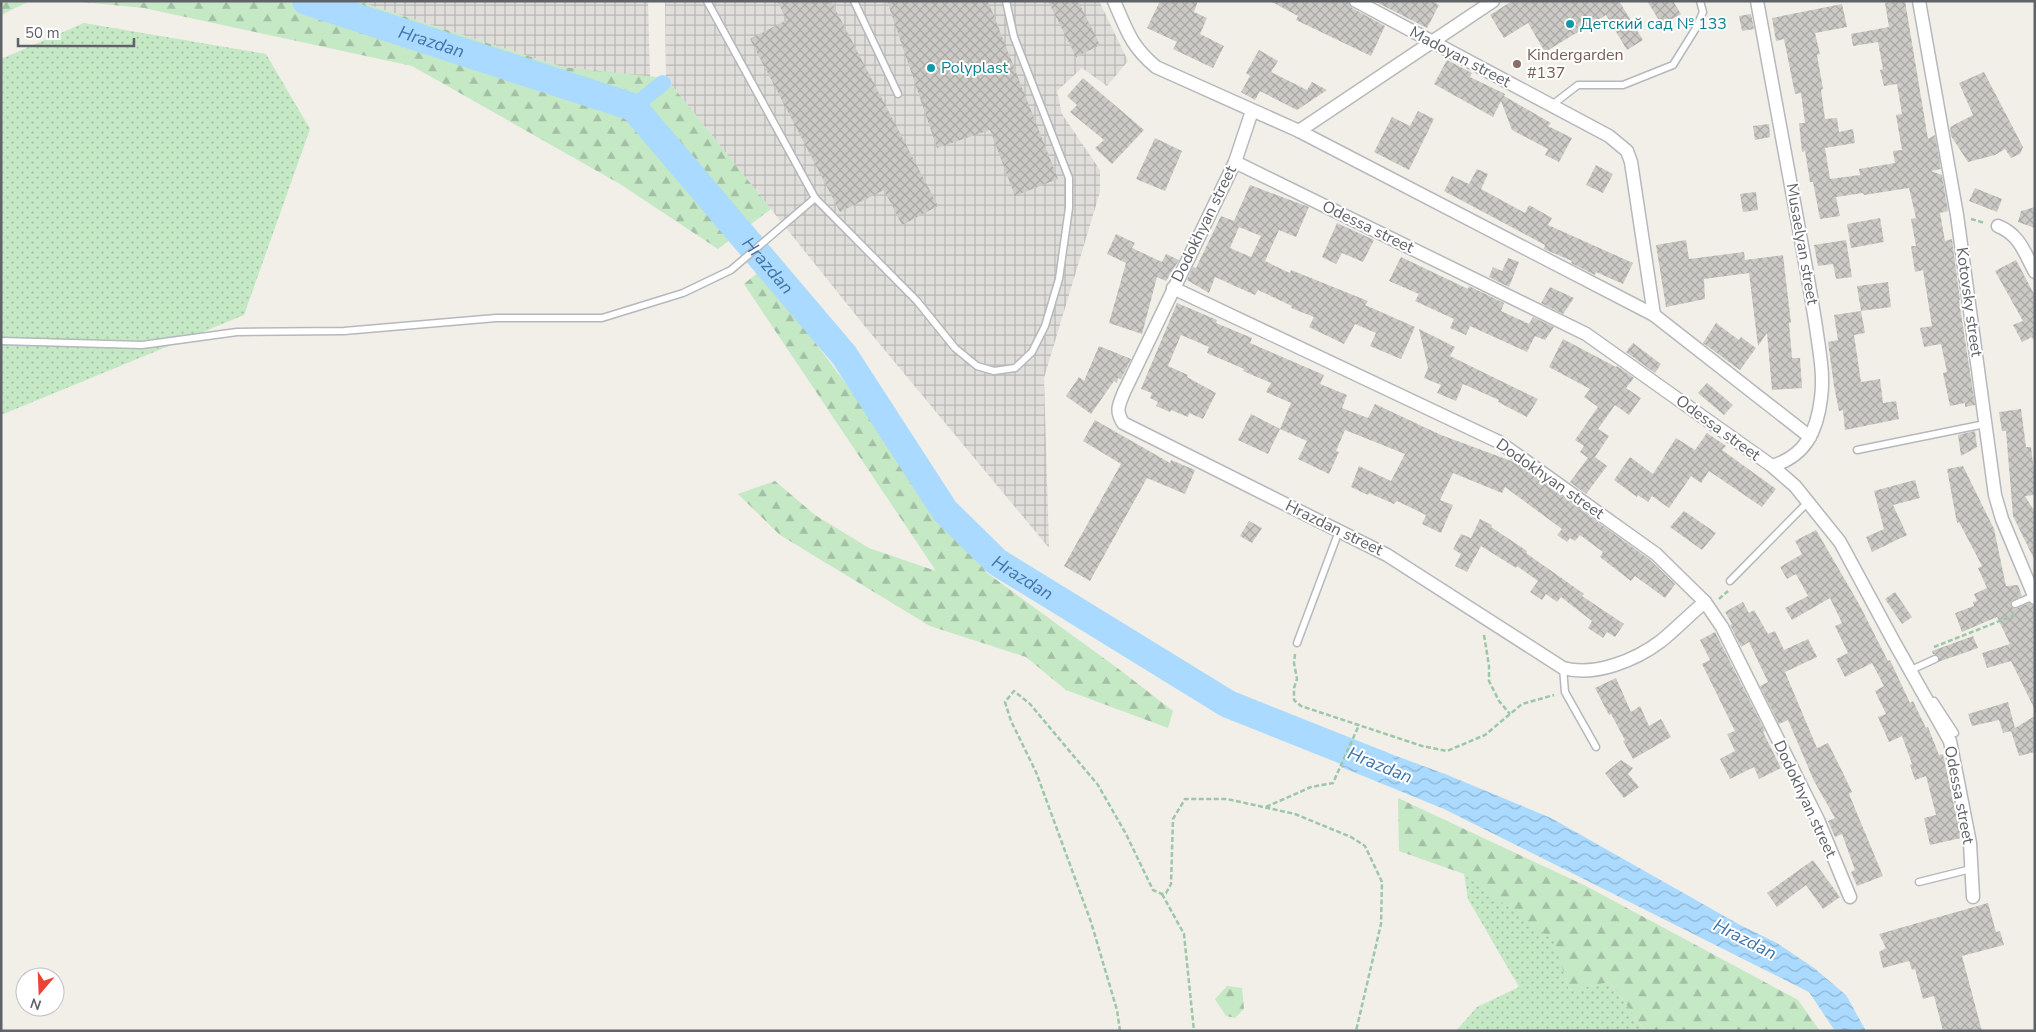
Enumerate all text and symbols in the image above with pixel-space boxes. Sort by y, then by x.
place label: Детский сад № 133 [1580,13,1727,35]
scale bar [18,15,134,47]
marker: Детский сад № 133 [1564,18,1576,30]
water label: Hrazdan [396,20,468,64]
street label: Madoyan street [1406,21,1515,93]
text: 50 m [25,23,60,43]
place label: Kindergarden #137 [1527,44,1624,84]
place label: Polyplast [941,57,1009,79]
marker: Kindergarden #137 [1511,58,1523,70]
marker: Polyplast [925,62,937,74]
street label: Dodokhyan street [1166,162,1242,286]
street label: Musaelyan street [1780,181,1824,307]
street label: Odessa street [1318,195,1418,259]
water label: Hrazdan [737,232,799,299]
street label: Kotovsky street [1950,246,1988,359]
street label: Odessa street [1671,390,1765,466]
street label: Dodokhyan street [1492,434,1609,525]
street label: Hrazdan street [1282,495,1387,561]
water label: Hrazdan [987,550,1058,606]
street label: Dodokhyan street [1768,737,1842,862]
water label: Hrazdan [1344,741,1416,789]
street label: Odessa street [1939,744,1979,846]
water label: Hrazdan [1709,913,1781,965]
north arrow [15,967,65,1017]
text: N [28,993,44,1015]

